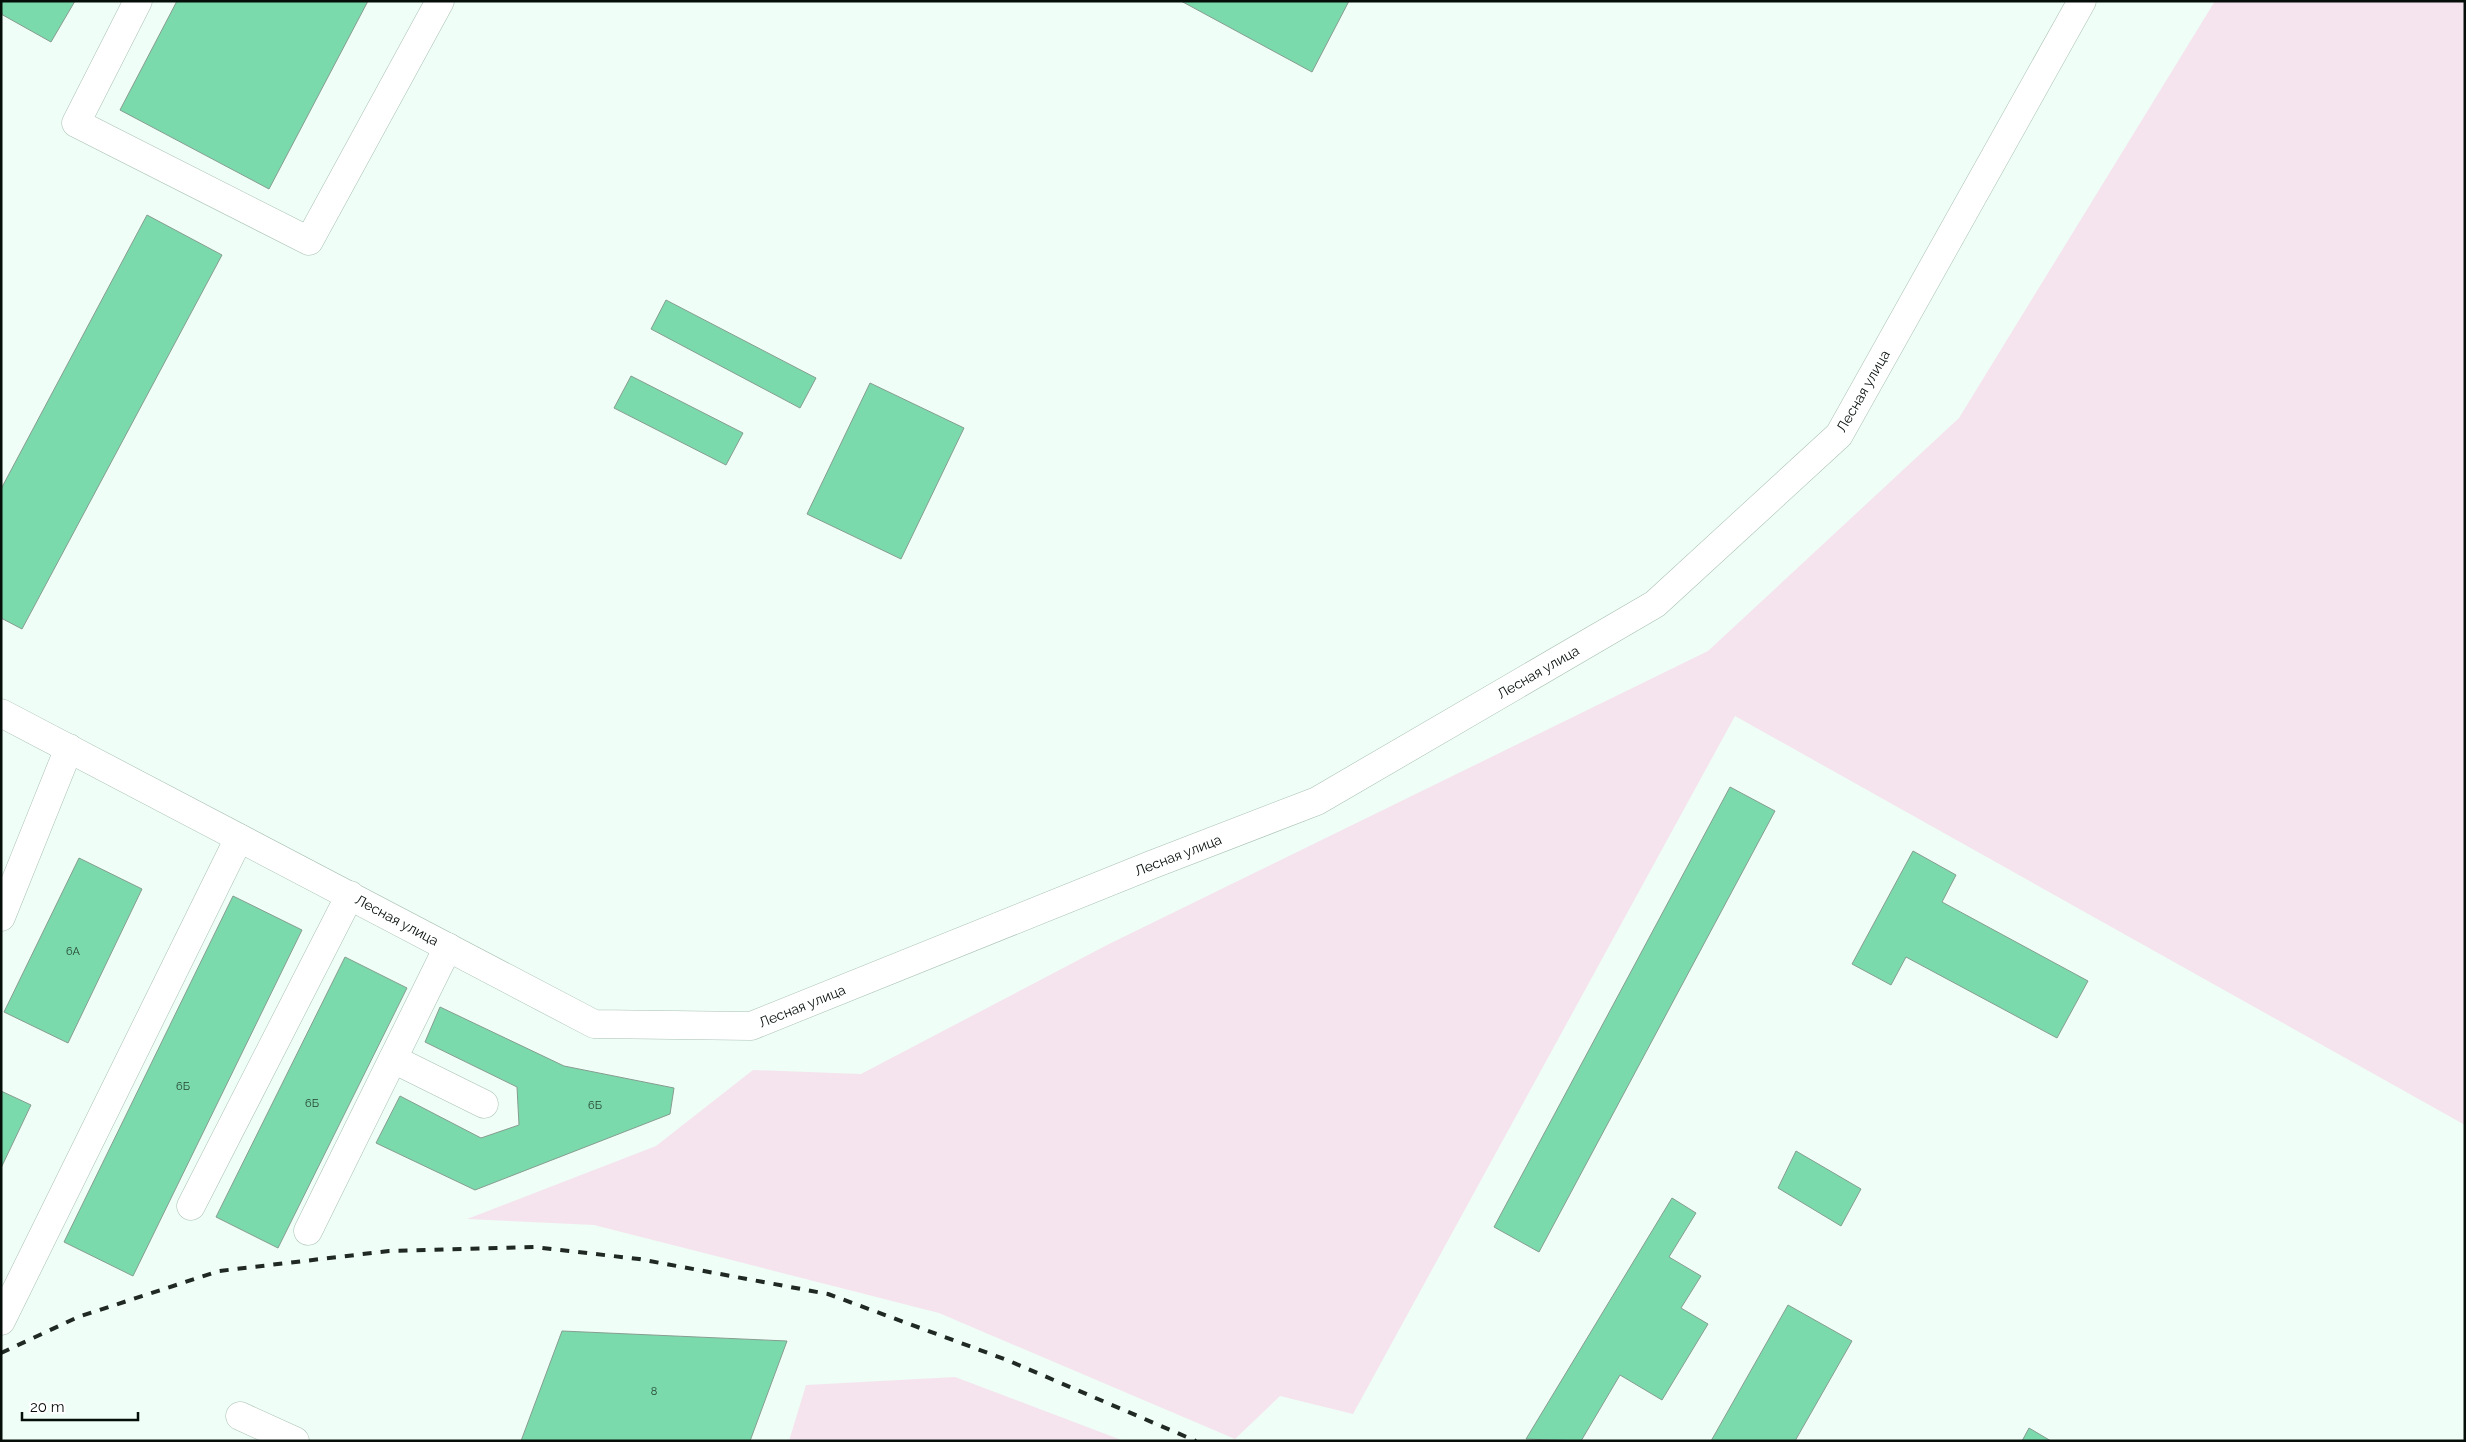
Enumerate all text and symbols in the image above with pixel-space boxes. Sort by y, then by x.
street label: Лесная улица [1833,347,1893,435]
street label: Лесная улица [1494,642,1582,702]
street label: Лесная улица [1132,831,1224,879]
street label: Лесная улица [353,891,441,949]
house number: 6А [66,945,81,958]
street label: Лесная улица [756,981,848,1031]
house number: 6Б [176,1080,190,1093]
house number: 6Б [305,1097,319,1110]
house number: 6Б [588,1099,602,1112]
house number: 8 [651,1385,657,1398]
scale bar [22,1390,139,1422]
text: 20 m [30,1398,65,1416]

